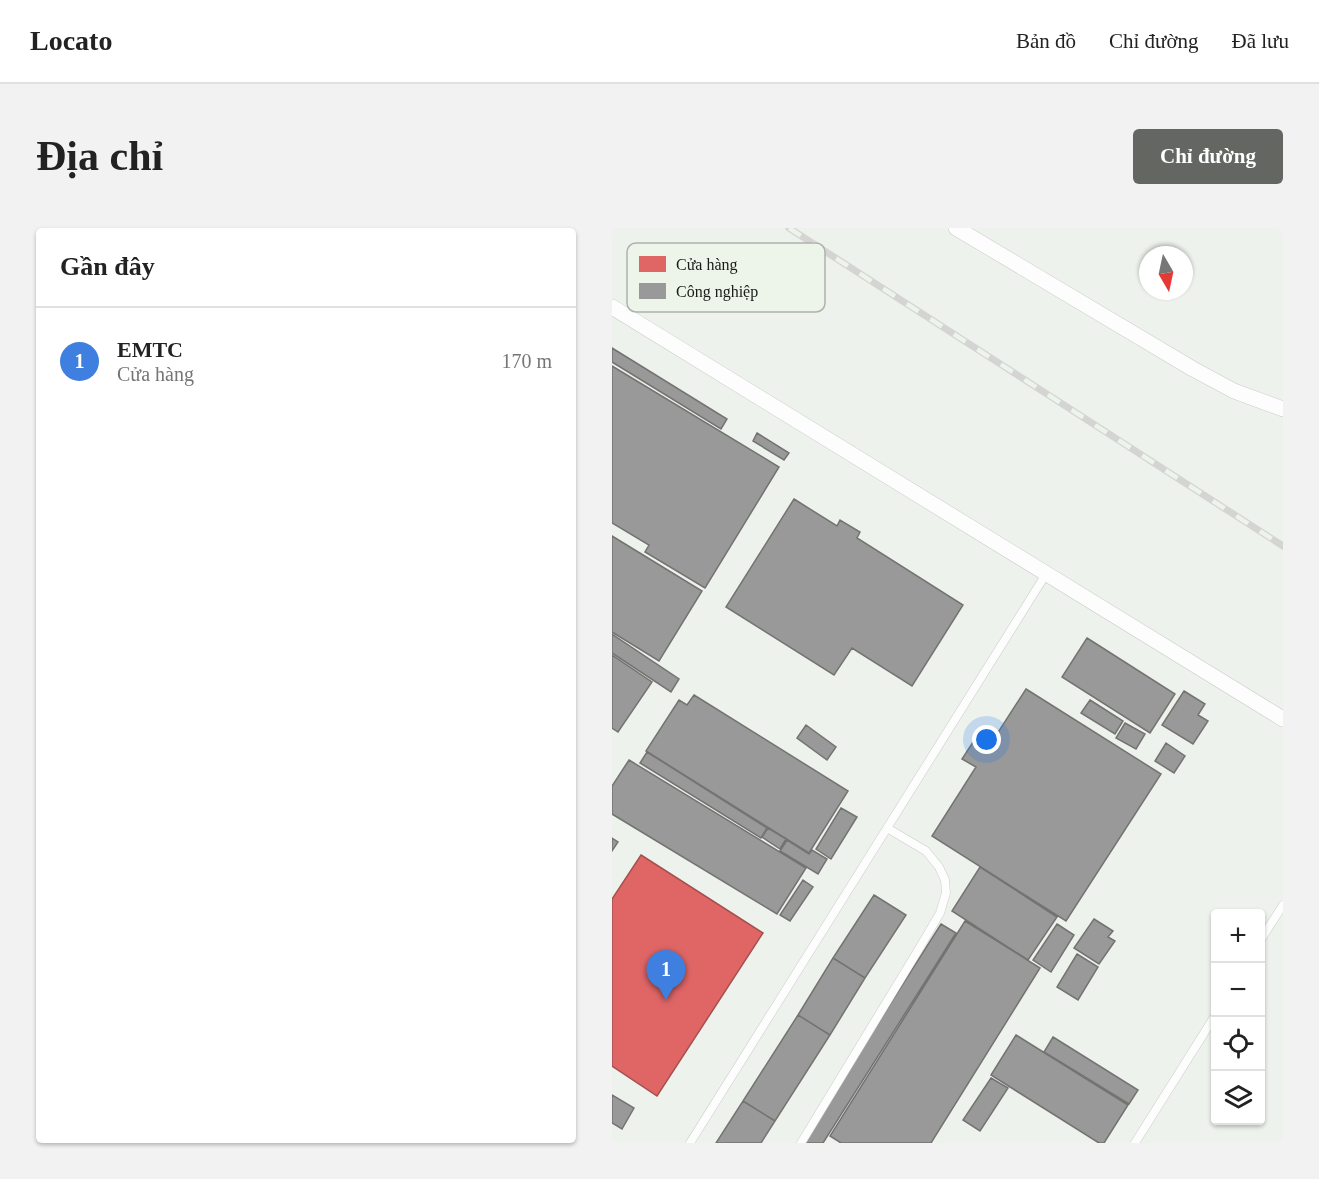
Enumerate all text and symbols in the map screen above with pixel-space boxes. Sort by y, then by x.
text: Locato [30,25,112,56]
text: Bản đồ [1016,29,1076,53]
text: Chỉ đường [1109,29,1199,53]
text: Đã lưu [1232,29,1289,53]
button: Chỉ đường [1133,129,1283,184]
text: Địa chỉ [36,133,163,179]
legend [627,243,825,312]
north arrow [1139,246,1193,300]
text: Gần đây [60,252,155,281]
text: Cửa hàng [676,256,738,274]
text: Công nghiệp [676,283,758,301]
text: EMTC [117,337,183,362]
text: 1 [75,350,85,372]
text: 170 m [501,350,552,372]
text: Cửa hàng [117,363,194,385]
your location [972,725,1001,754]
map controls [1211,909,1265,1125]
button: + [1211,909,1265,963]
pin: 1 [646,950,686,1000]
button: − [1211,963,1265,1017]
button: locate [1211,1017,1265,1071]
button: layers [1211,1071,1265,1125]

